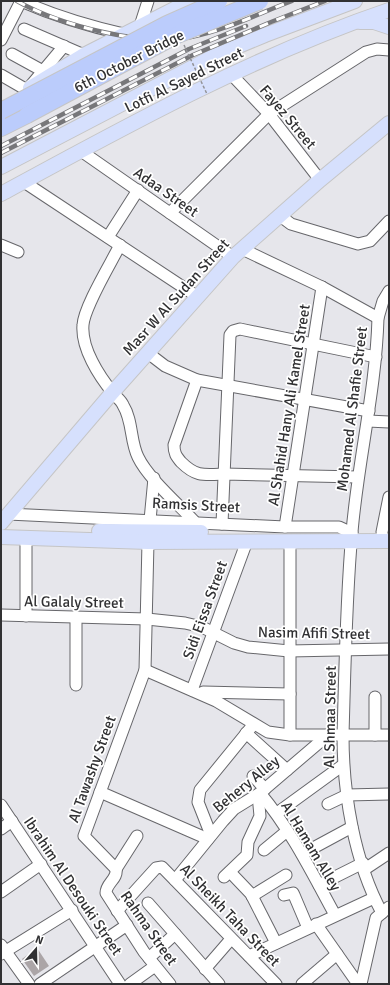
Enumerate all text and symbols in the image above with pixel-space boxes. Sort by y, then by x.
street label: 6th October Bridge [71,26,187,96]
street label: Lotfi Al Sayed Street [122,43,246,117]
street label: Fayez Street [256,81,320,153]
street label: Adaa Street [130,163,202,221]
street label: Masr W Al Sudan Street [119,235,233,359]
street label: Al Shahid Hany Ali Kamel Street [264,303,314,507]
street label: Mohamed Al Shafie Street [333,326,371,492]
street label: Ramsis Street [152,494,240,516]
street label: Sidi Eissa Street [179,558,231,662]
street label: Al Galaly Street [24,592,124,612]
street label: Nasim Afifi Street [258,623,370,643]
street label: Al Shmaa Street [320,665,340,769]
street label: Al Tawashy Street [64,713,120,825]
street label: Behery Alley [209,752,283,816]
street label: Al Hamam Alley [277,798,345,894]
street label: Ibrahim Al Desouki Street [20,813,126,959]
street label: Al Sheikh Taha Street [176,860,284,970]
street label: Rahma Street [117,887,181,969]
north arrow [16,929,56,969]
text: N [33,933,45,947]

